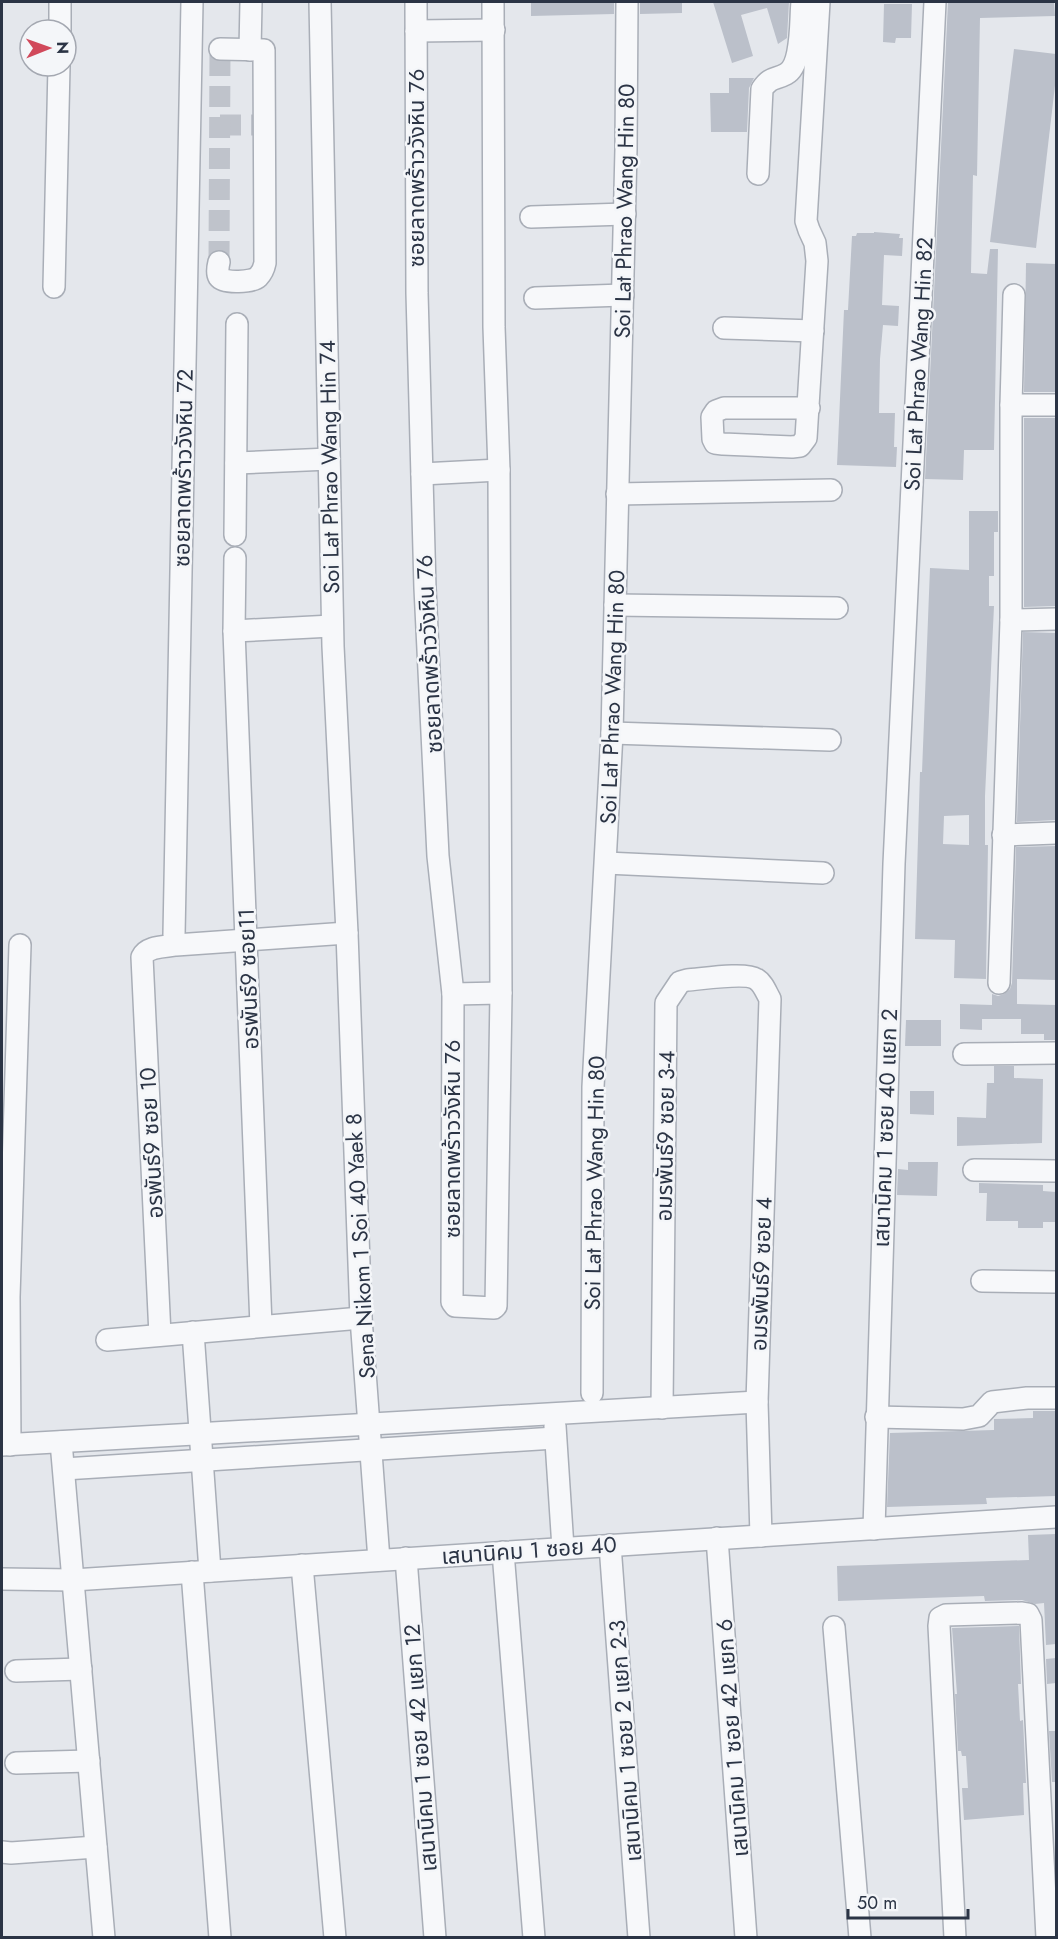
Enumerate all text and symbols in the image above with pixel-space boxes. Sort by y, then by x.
north arrow [18,18,78,78]
text: N [51,41,74,54]
street label: ซอยลาดพร้าววังหิน 76 [400,69,432,267]
street label: Soi Lat Phrao Wang Hin 80 [606,83,642,339]
street label: Soi Lat Phrao Wang Hin 82 [895,236,941,492]
street label: Soi Lat Phrao Wang Hin 74 [311,340,347,594]
street label: ซอยลาดพร้าววังหิน 72 [165,369,201,567]
street label: ซอยลาดพร้าววังหิน 76 [408,554,450,754]
street label: Soi Lat Phrao Wang Hin 80 [592,569,632,825]
street label: อรพันธ์9 ซอย11 [230,908,266,1050]
street label: เสนานิคม 1 ซอย 40 แยก 2 [865,1008,905,1248]
street label: ซอยลาดพร้าววังหิน 76 [436,1040,468,1238]
street label: อมรพันธ์9 ซอย 3-4 [648,1050,682,1222]
street label: Soi Lat Phrao Wang Hin 80 [576,1055,612,1311]
street label: อรพันธ์9 ซอย 10 [131,1067,171,1219]
street label: Sena Nikom 1 Soi 40 Yaek 8 [337,1112,383,1380]
street label: อมรพันธ์9 ซอย 4 [742,1196,780,1352]
street label: เสนานิคม 1 ซอย 40 [440,1528,618,1572]
street label: เสนานิคม 1 ซอย 42 แยก 6 [708,1618,756,1858]
street label: เสนานิคม 1 ซอย 2 แยก 2-3 [601,1619,649,1863]
street label: เสนานิคม 1 ซอย 42 แยก 12 [395,1623,445,1873]
scale bar [848,1882,968,1920]
text: 50 m [857,1890,897,1916]

